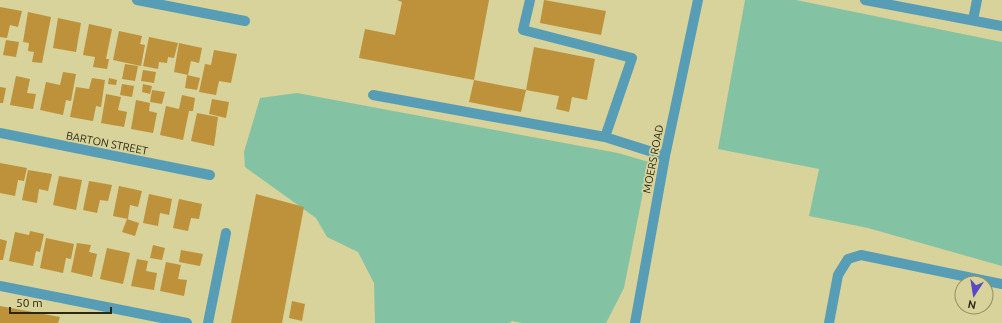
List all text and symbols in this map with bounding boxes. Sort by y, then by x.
street label: MOERS ROAD [640,123,666,194]
street label: BARTON STREET [65,129,149,157]
north arrow [954,275,994,315]
scale bar [10,289,111,315]
text: 50 m [16,296,43,309]
text: N [967,298,977,312]

